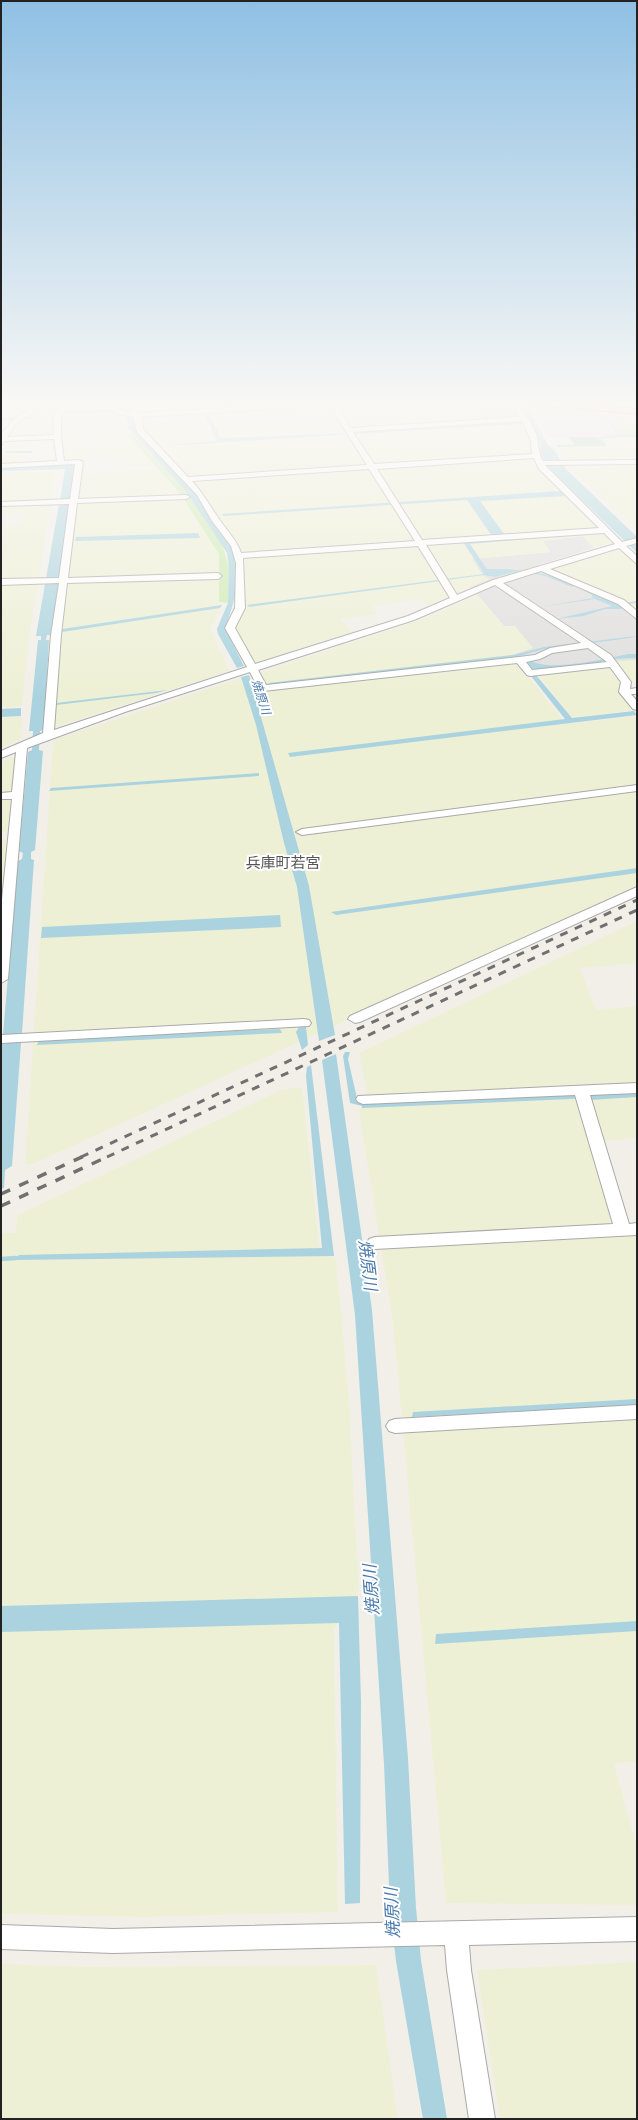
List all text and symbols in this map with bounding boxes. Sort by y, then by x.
water label: 焼原川 [248,677,275,718]
district label: 兵庫町若宮 [245,852,321,873]
water label: 焼原川 [354,1238,383,1294]
water label: 焼原川 [357,1562,384,1616]
water label: 焼原川 [379,1885,404,1939]

